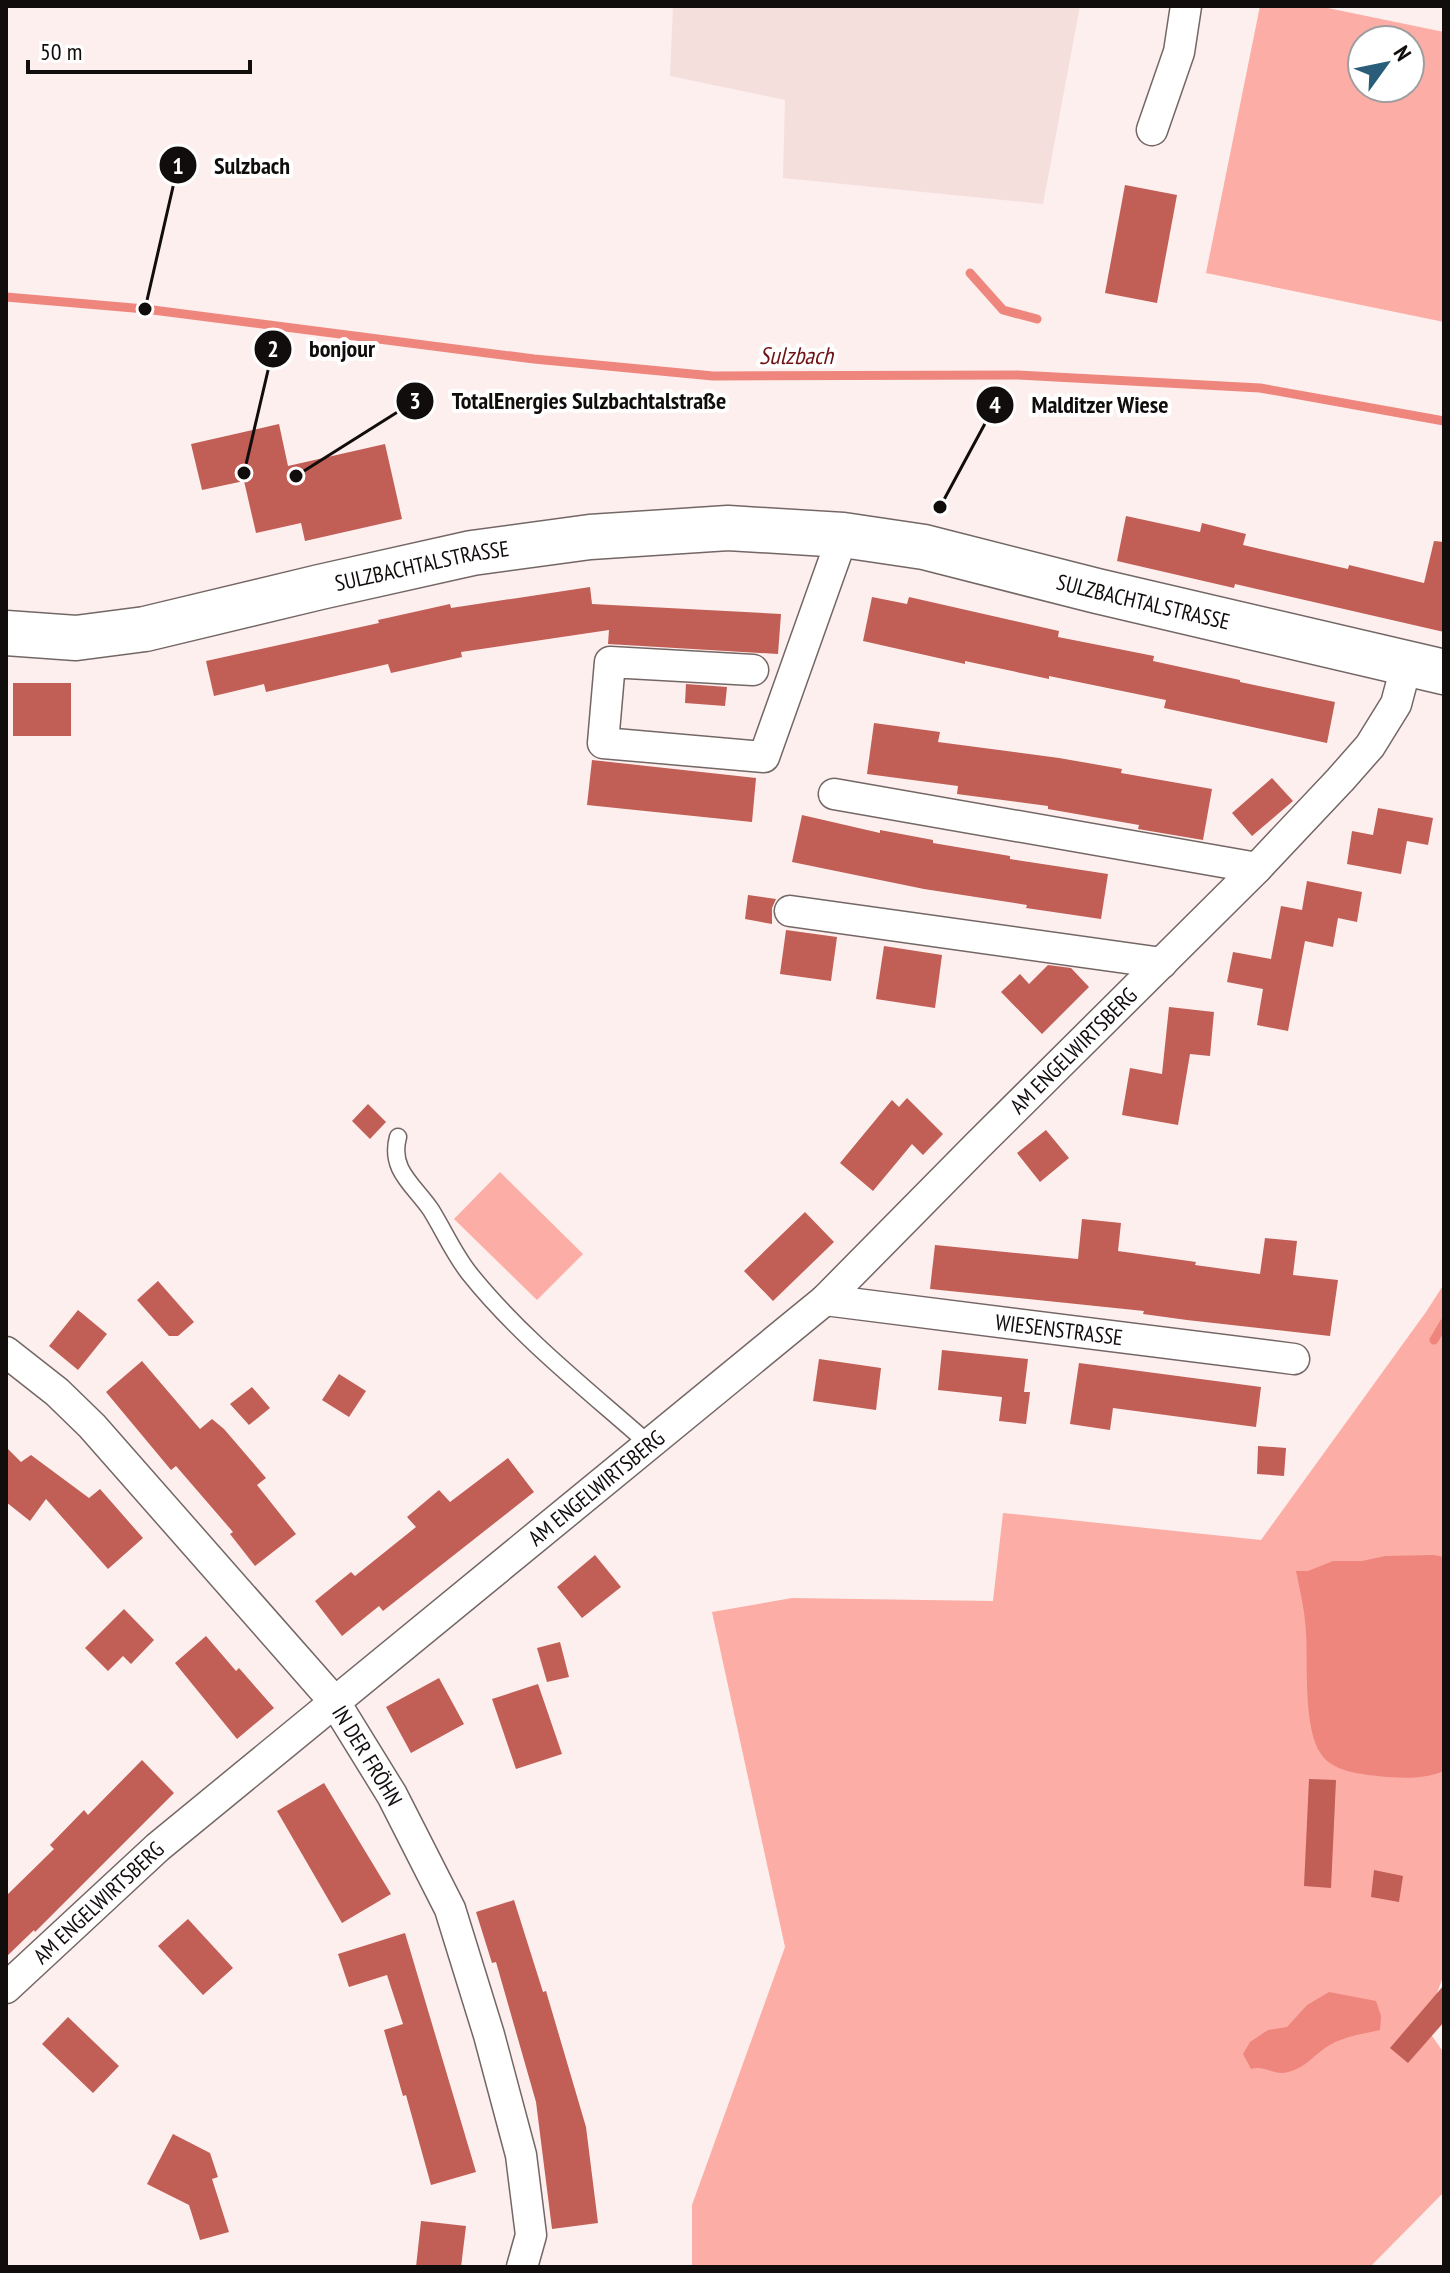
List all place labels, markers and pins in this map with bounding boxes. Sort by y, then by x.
callout: Sulzbach [158,141,306,189]
callout: bonjour [253,325,391,373]
callout: TotalEnergies Sulzbachtalstraße [395,377,742,425]
callout: Malditzer Wiese [975,381,1185,429]

